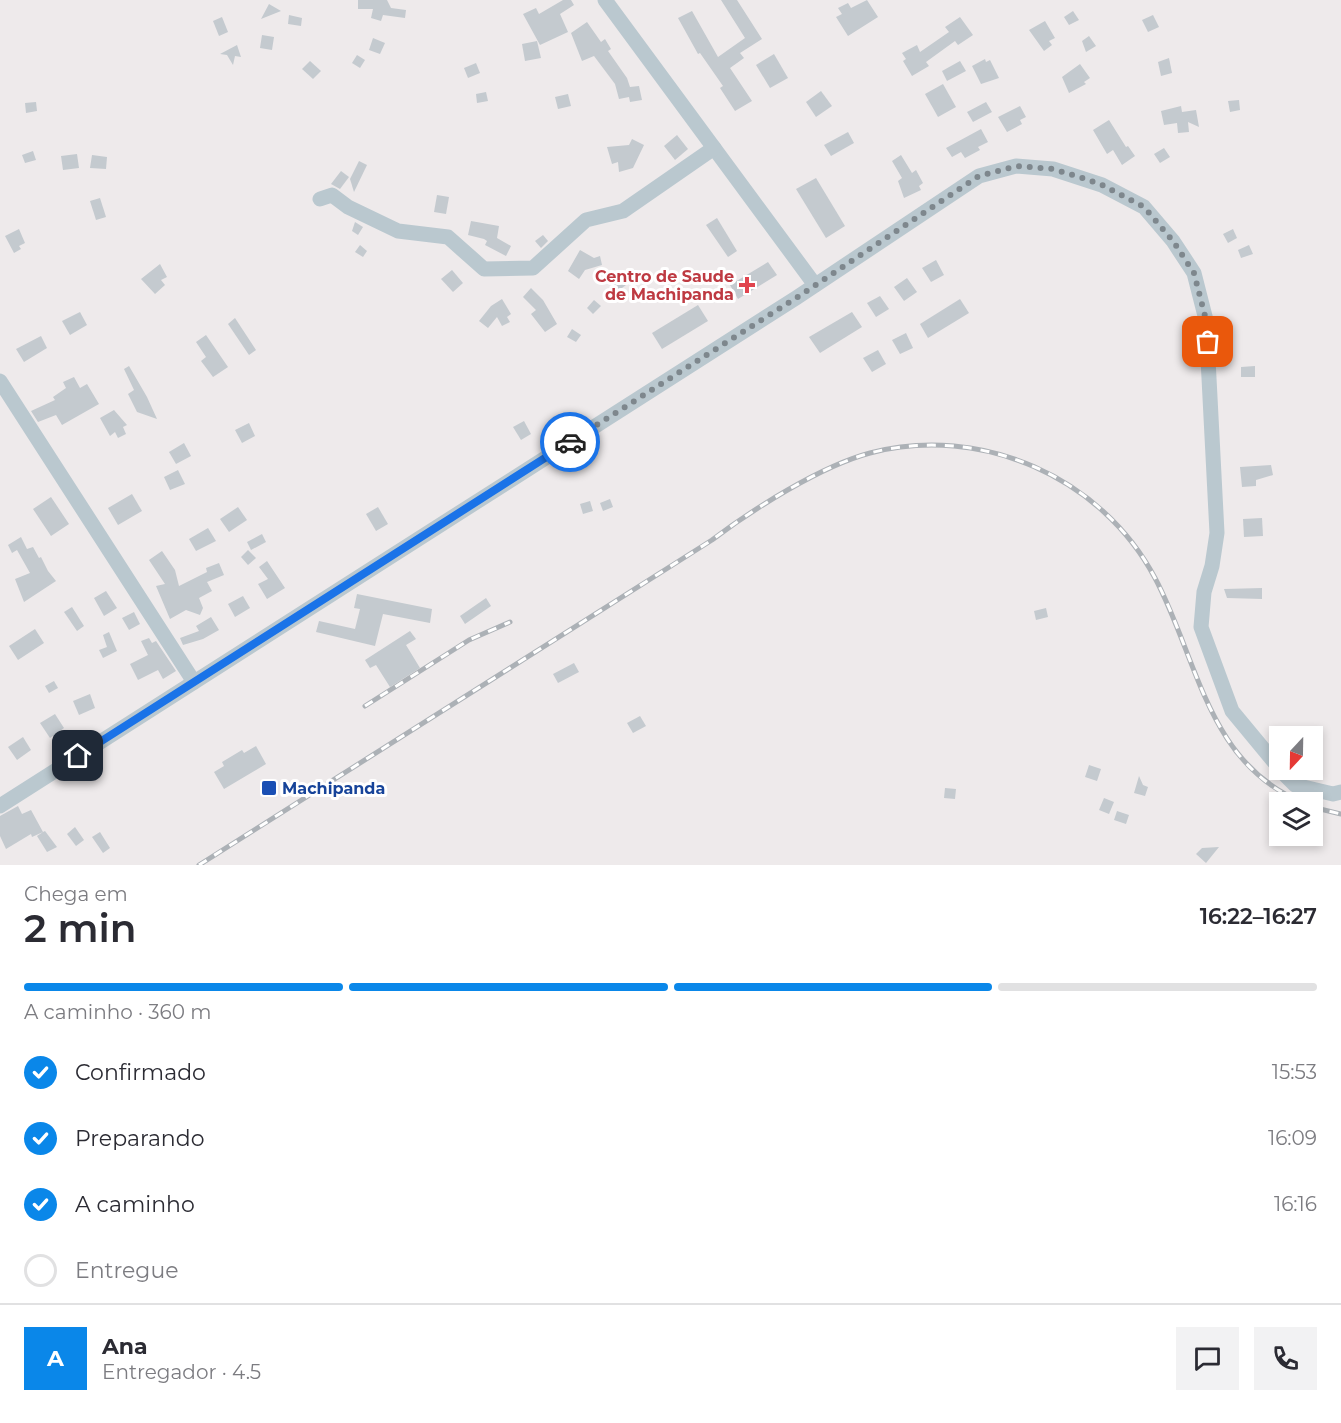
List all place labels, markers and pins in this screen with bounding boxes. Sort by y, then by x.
place label: Centro de Saude de Machipanda [595,267,734,304]
marker: Centro de Saude de Machipanda [738,276,756,294]
pin [1182,316,1233,367]
pin [52,730,103,781]
marker: Machipanda [260,779,278,797]
place label: Machipanda [282,779,385,798]

